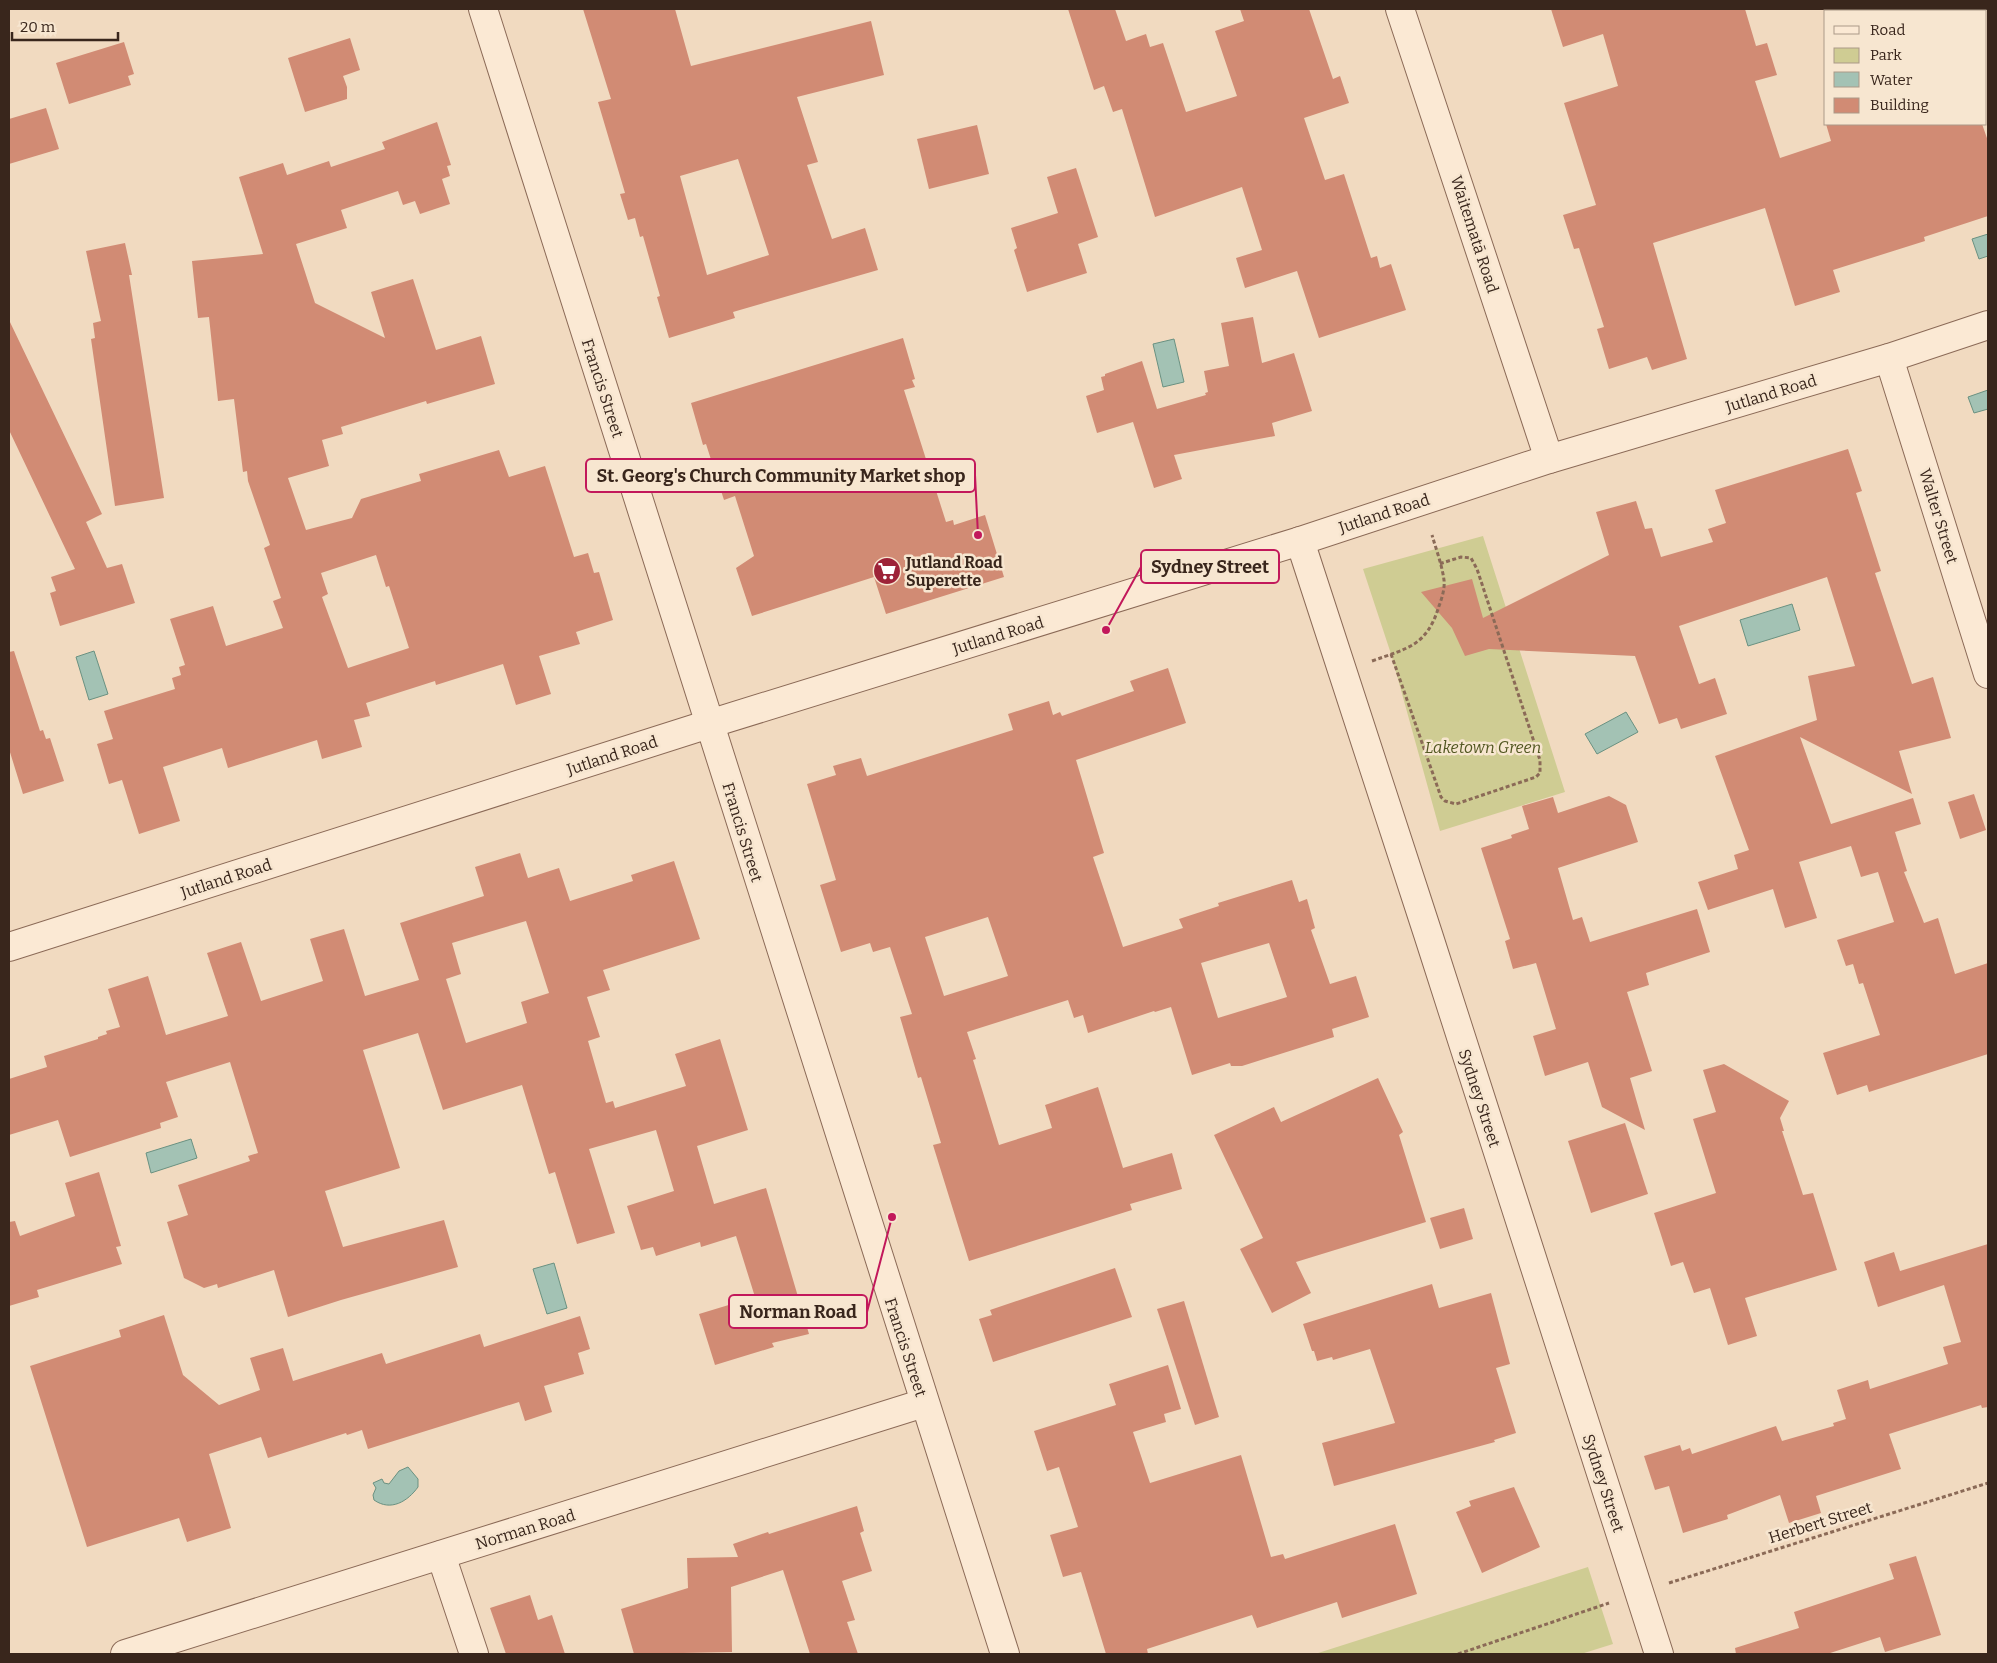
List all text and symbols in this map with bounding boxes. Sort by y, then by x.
scale bar [12,10,119,42]
legend [1824,10,1987,125]
text: 20 m [20,18,56,36]
text: Road [1870,21,1905,39]
text: Park [1870,46,1902,64]
text: Water [1870,71,1913,89]
text: Building [1870,96,1929,114]
street label: Waitematā Road [1447,173,1503,296]
street label: Francis Street [578,336,628,440]
street label: Jutland Road [1722,370,1819,417]
callout: St. Georg's Church Community Market shop [586,459,975,492]
text: St. Georg's Church Community Market shop [597,465,965,487]
street label: Walter Street [1915,466,1962,566]
street label: Jutland Road [1335,490,1432,537]
callout: Sydney Street [1141,550,1279,583]
place label: Jutland Road Superette [905,553,1003,590]
supermarket icon: Jutland Road Superette [872,556,902,586]
text: Sydney Street [1151,556,1269,578]
street label: Jutland Road [949,612,1046,659]
street label: Jutland Road [563,732,660,779]
park label: Laketown Green [1425,738,1541,757]
street label: Francis Street [718,780,767,884]
street label: Jutland Road [177,855,274,902]
street label: Sydney Street [1455,1047,1504,1150]
callout: Norman Road [729,1295,867,1328]
street label: Francis Street [881,1295,931,1399]
text: Norman Road [739,1301,857,1323]
street label: Sydney Street [1579,1432,1628,1535]
street label: Herbert Street [1766,1498,1874,1547]
street label: Norman Road [473,1505,578,1554]

